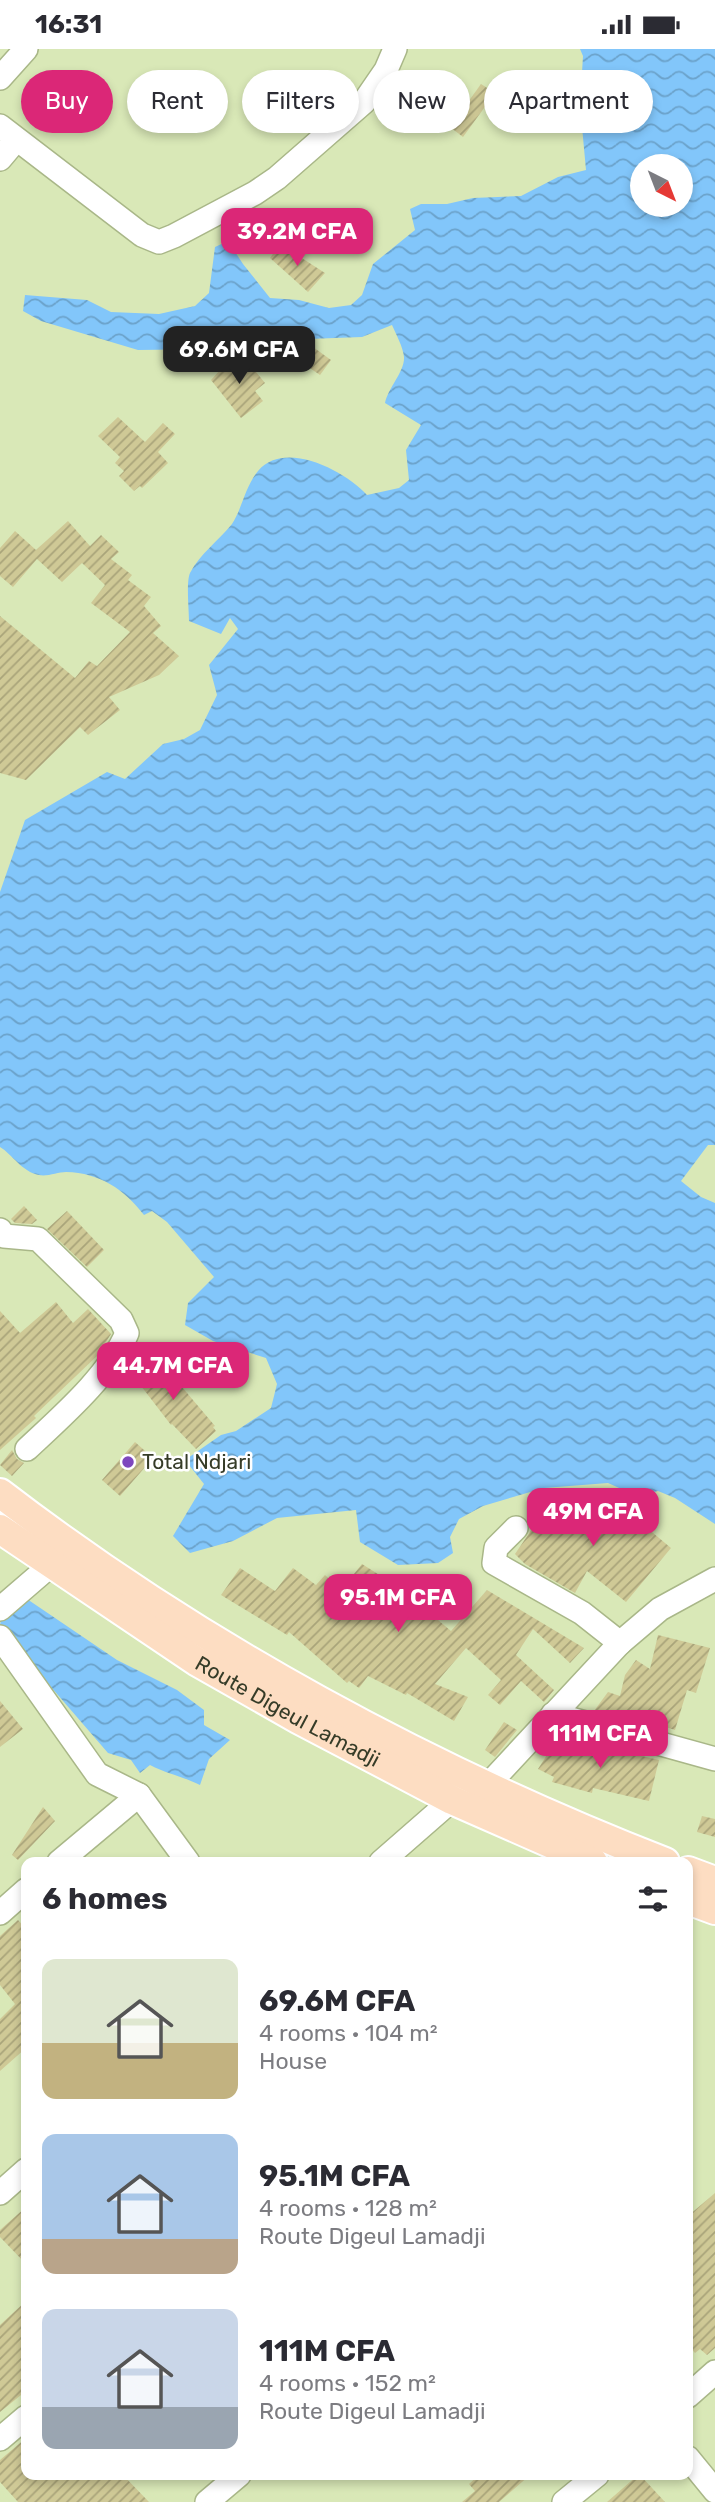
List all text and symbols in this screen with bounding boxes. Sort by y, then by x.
text: 16:31 [35,9,102,40]
chip: Buy [21,70,113,133]
chip: Rent [127,70,228,133]
chip: Filters [242,70,359,133]
chip: New [373,70,470,133]
chip: Apartment [484,70,653,133]
north arrow [630,154,693,217]
map controls [630,154,693,217]
pin: 39.2M CFA [217,209,377,268]
text: 39.2M CFA [237,217,357,245]
pin: 69.6M CFA [159,327,319,386]
text: 69.6M CFA [179,335,299,363]
pin: 44.7M CFA [93,1343,253,1402]
text: 44.7M CFA [113,1351,233,1379]
place label: Total Ndjari [142,1449,251,1474]
marker: Total Ndjari [120,1454,136,1470]
pin: 49M CFA [528,1489,658,1548]
text: 49M CFA [543,1497,643,1525]
pin: 95.1M CFA [318,1575,478,1634]
text: 95.1M CFA [340,1583,456,1611]
street label: Route Digeul Lamadji [191,1650,384,1772]
pin: 111M CFA [528,1711,672,1770]
text: 111M CFA [548,1719,652,1747]
icon: filters [634,1880,672,1918]
text: 6 homes [42,1881,168,1917]
text: 69.6M CFA [259,1983,415,2019]
icon: home [98,1987,182,2071]
text: 4 rooms · 104 m² [259,2019,438,2047]
text: House [259,2047,327,2075]
text: 95.1M CFA [259,2158,410,2194]
icon: home [98,2162,182,2246]
text: 4 rooms · 128 m² [259,2194,437,2222]
text: Route Digeul Lamadji [259,2222,485,2250]
text: 111M CFA [259,2333,395,2369]
icon: home [98,2337,182,2421]
text: 4 rooms · 152 m² [259,2369,436,2397]
text: Route Digeul Lamadji [259,2397,485,2425]

